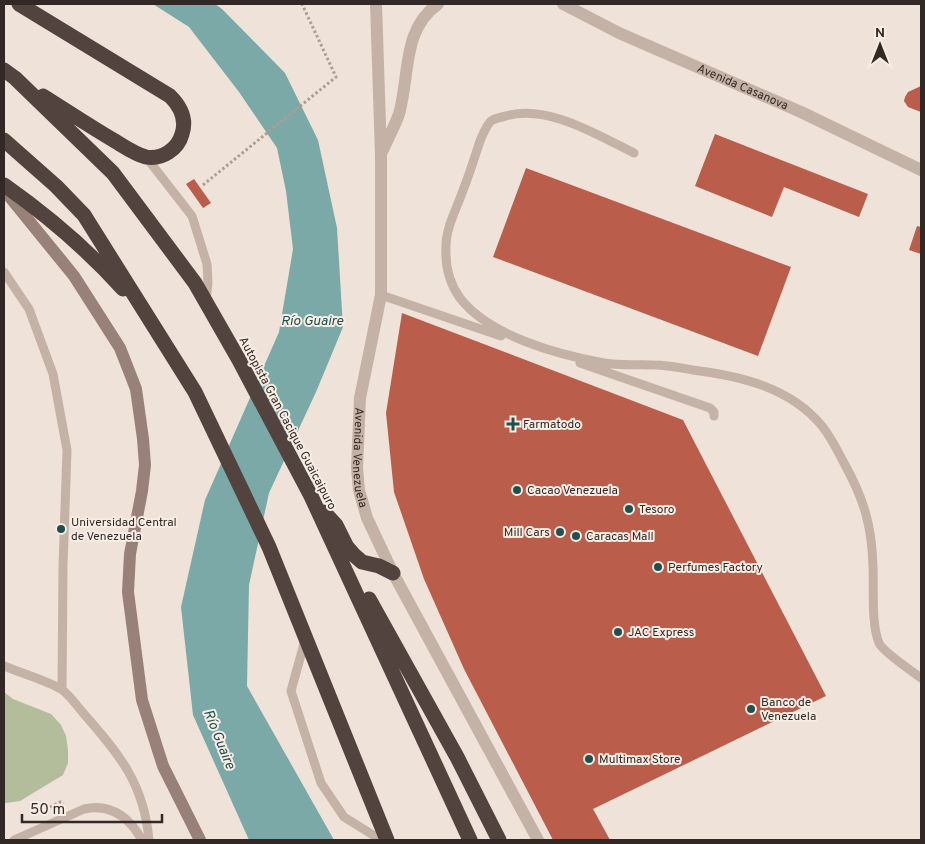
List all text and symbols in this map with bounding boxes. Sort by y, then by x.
north arrow [855,20,905,70]
text: N [875,25,885,42]
street label: Avenida Casanova [694,61,790,114]
water label: Río Guaire [281,313,344,330]
street label: Autopista Gran Cacique Guaicaipuro [235,334,340,513]
street label: Avenida Venezuela [348,407,371,510]
place label: Farmatodo [523,417,581,433]
marker: Farmatodo [507,418,519,430]
place label: Cacao Venezuela [527,483,618,499]
marker: Cacao Venezuela [511,484,523,496]
place label: Tesoro [639,502,675,518]
marker: Tesoro [623,503,635,515]
place label: Universidad Central de Venezuela [71,515,177,545]
marker: Universidad Central de Venezuela [55,523,67,535]
place label: Mill Cars [504,525,550,541]
marker: Mill Cars [554,526,566,538]
place label: Caracas Mall [586,529,654,545]
marker: Caracas Mall [570,530,582,542]
place label: Perfumes Factory [668,560,763,576]
marker: Perfumes Factory [652,561,664,573]
place label: JAC Express [628,625,694,641]
marker: JAC Express [612,626,624,638]
place label: Banco de Venezuela [761,695,816,725]
marker: Banco de Venezuela [745,703,757,715]
water label: Río Guaire [199,707,239,772]
place label: Multimax Store [599,752,681,768]
marker: Multimax Store [583,753,595,765]
scale bar [22,792,162,824]
text: 50 m [30,801,65,820]

